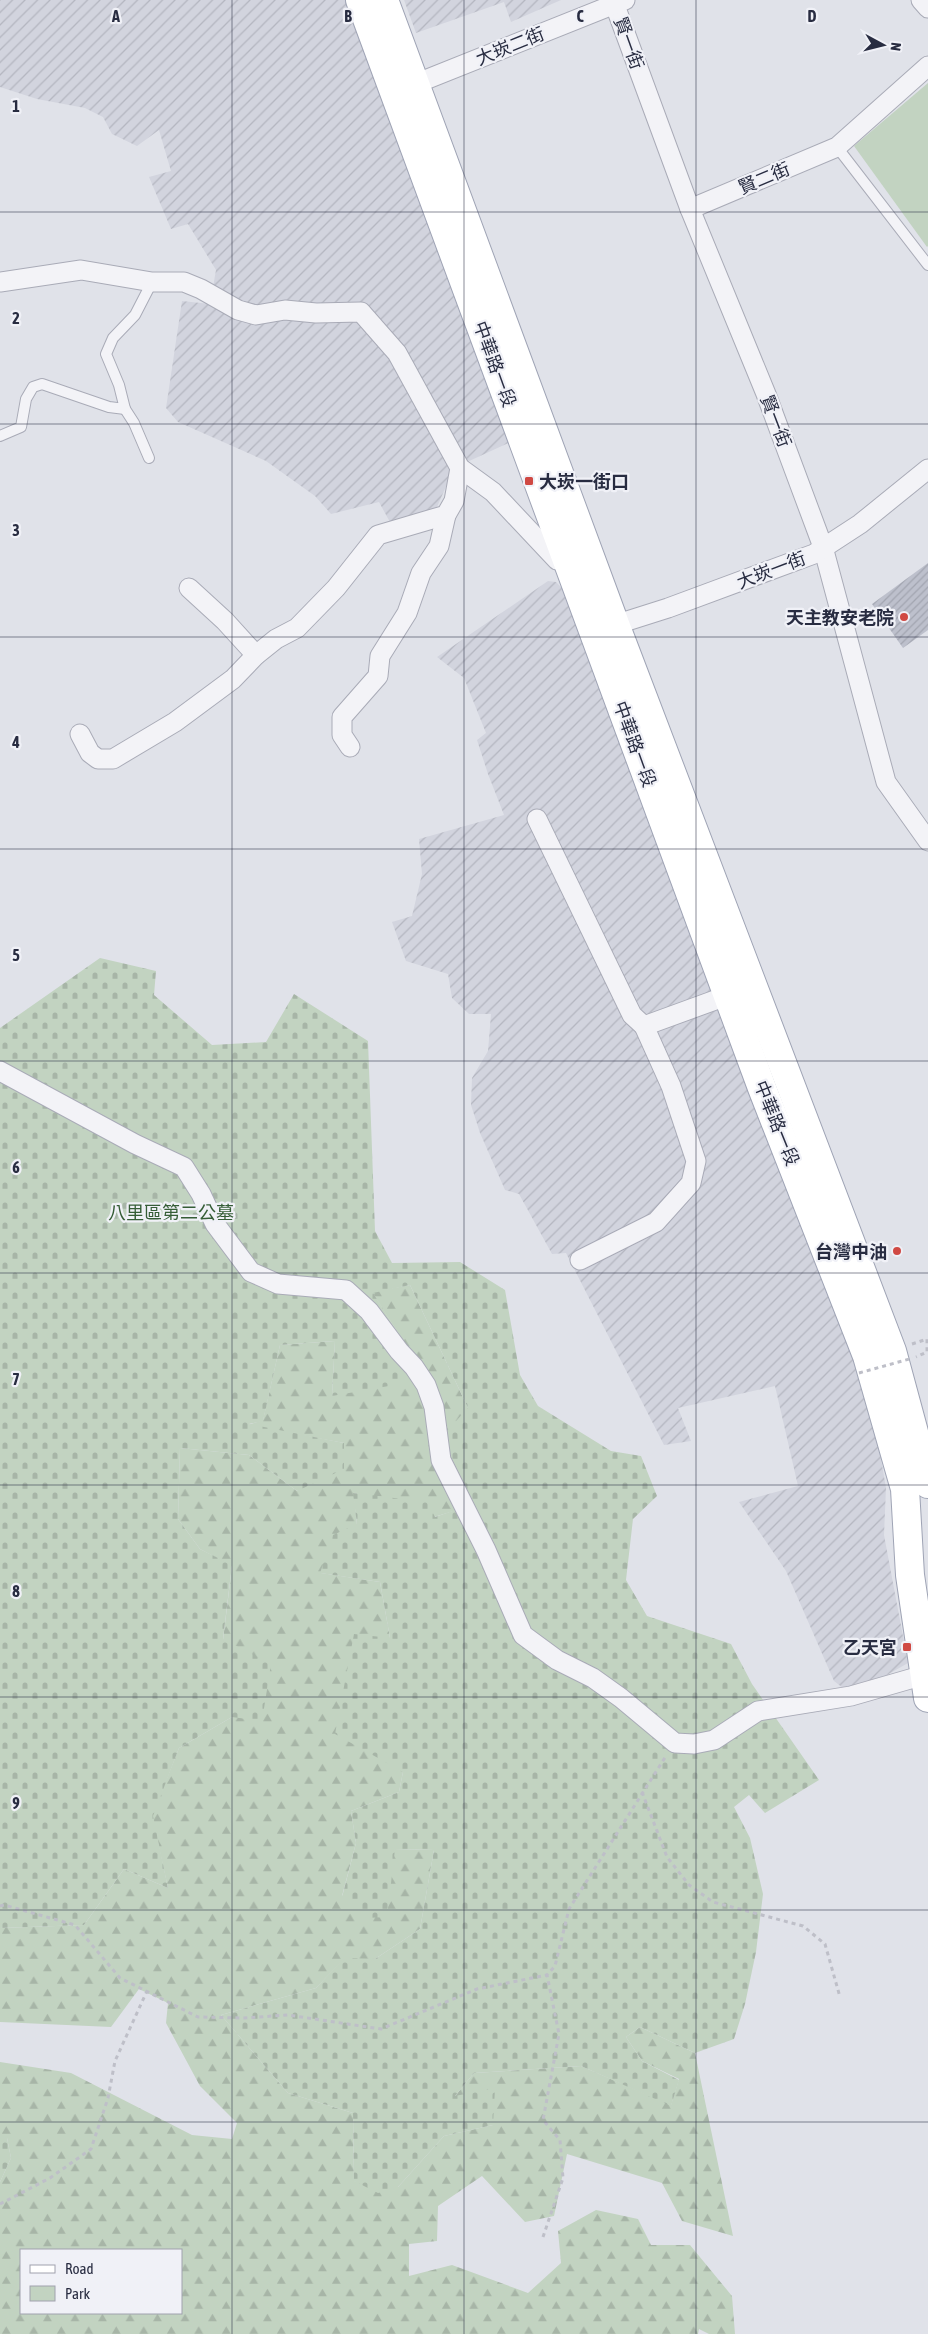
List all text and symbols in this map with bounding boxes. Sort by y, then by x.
text: A [111,7,120,25]
text: B [344,7,352,25]
text: C [576,7,584,25]
text: D [808,7,817,25]
street label: 賢一街 [610,14,648,72]
north arrow [858,20,908,70]
street label: 大崁二街 [473,23,547,69]
text: N [887,42,904,52]
text: 1 [12,97,20,115]
street label: 賢二街 [735,158,793,198]
text: 2 [12,309,20,327]
street label: 中華路一段 [470,318,520,410]
street label: 賢一街 [757,392,795,450]
place label: 大崁一街口 [539,471,629,492]
marker: 大崁一街口 [523,475,535,487]
text: 3 [12,521,20,539]
street label: 大崁一街 [734,547,808,593]
place label: 天主教安老院 [786,607,894,628]
marker: 天主教安老院 [898,611,910,623]
street label: 中華路一段 [610,698,660,790]
text: 4 [11,733,20,751]
text: 5 [12,946,20,964]
street label: 中華路一段 [750,1077,804,1169]
text: 6 [12,1158,20,1176]
park label: 八里區第二公墓 [108,1202,234,1223]
place label: 台灣中油 [815,1241,887,1262]
marker: 台灣中油 [891,1245,903,1257]
text: 7 [12,1370,20,1388]
text: 8 [12,1582,20,1600]
place label: 乙天宮 [843,1637,897,1658]
marker: 乙天宮 [901,1641,913,1653]
text: 9 [12,1794,20,1812]
legend [20,2249,182,2314]
text: Road [65,2260,94,2277]
text: Park [65,2285,90,2302]

